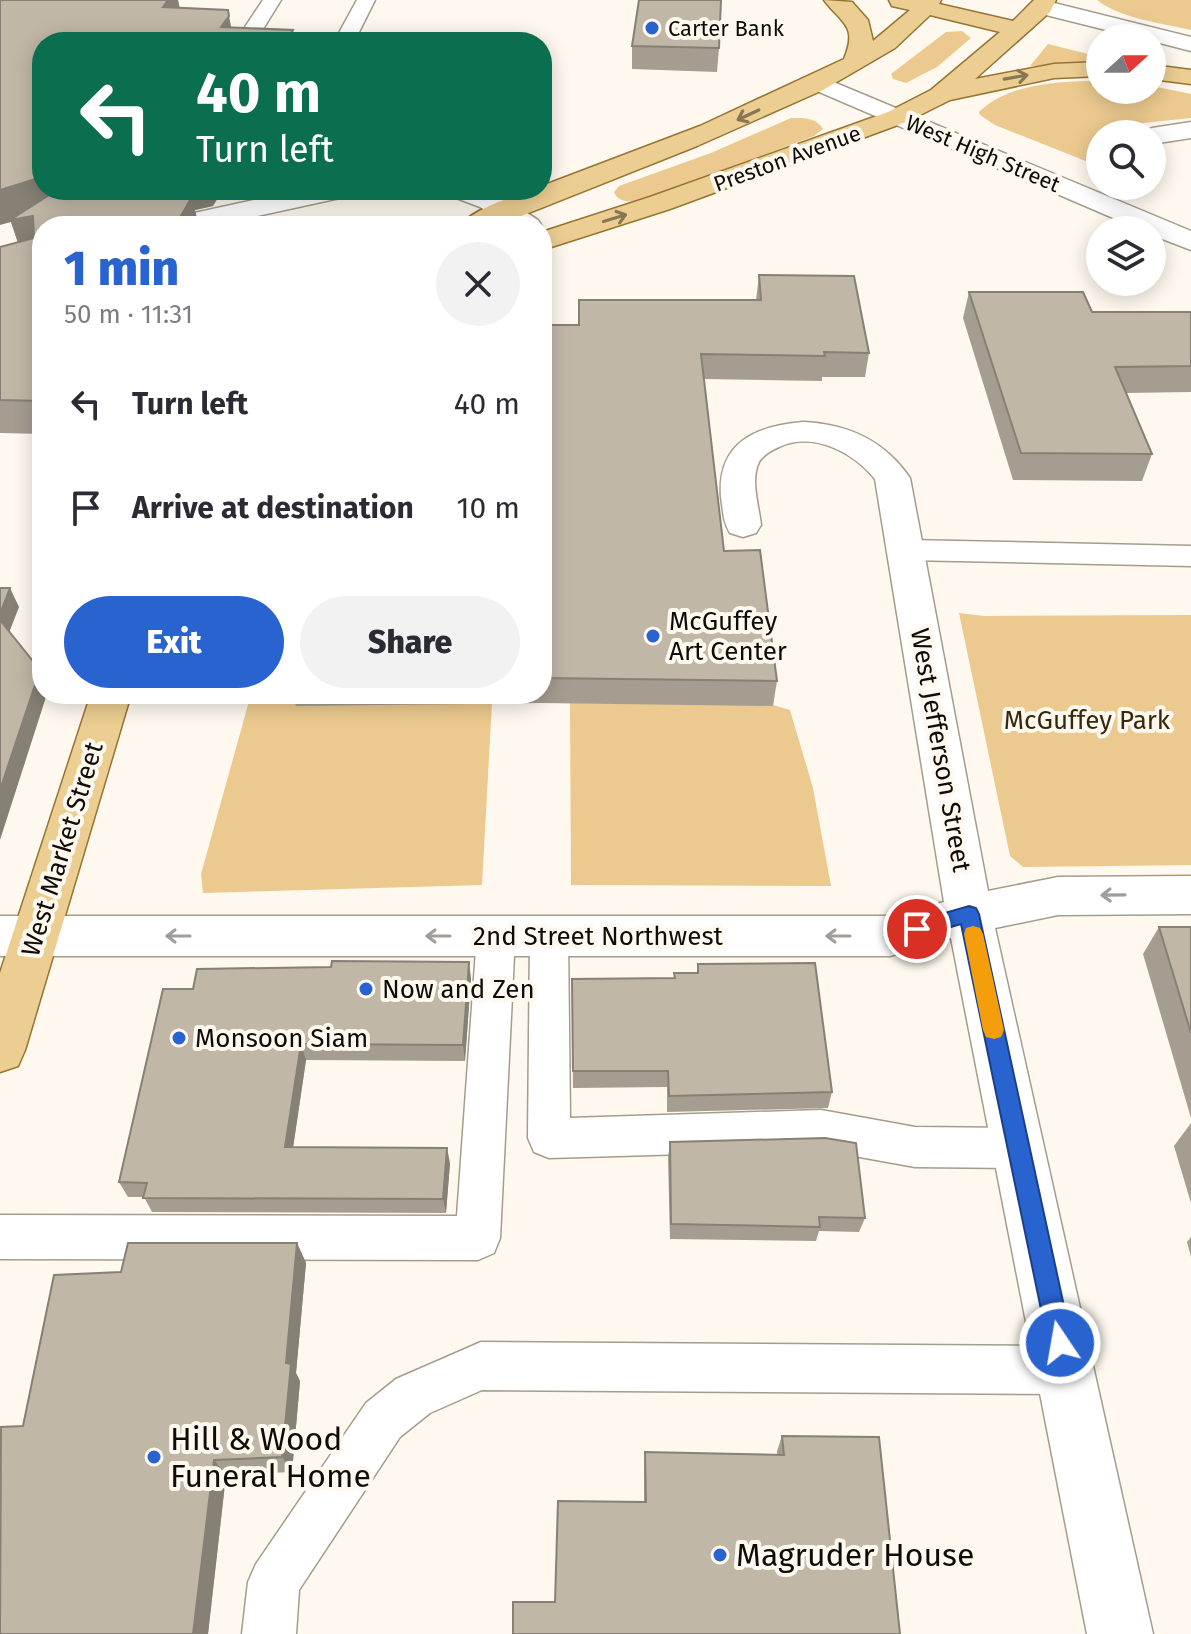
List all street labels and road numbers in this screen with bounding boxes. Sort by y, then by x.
street label: West High Street [902,109,1064,198]
street label: Preston Avenue [710,119,864,198]
street label: West Jefferson Street [904,626,977,875]
street label: West Market Street [15,738,110,960]
street label: 2nd Street Northwest [473,921,724,952]

